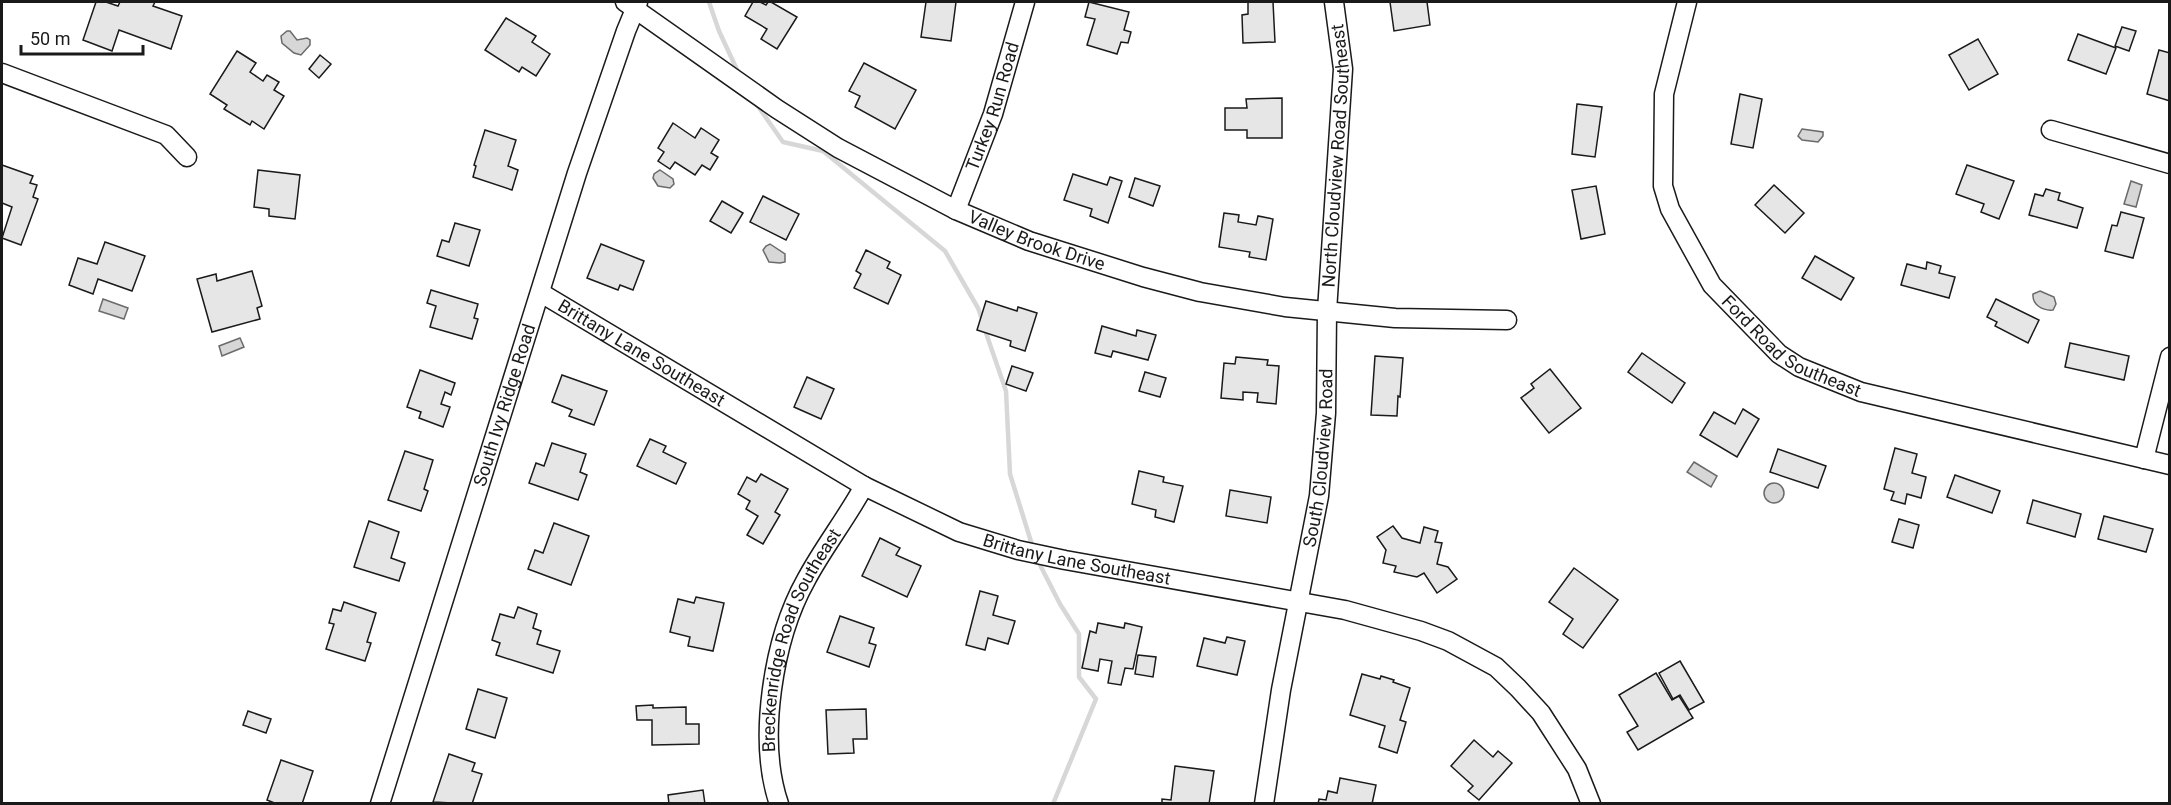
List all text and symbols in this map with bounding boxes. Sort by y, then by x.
scale bar [21,18,142,56]
street label: North Cloudview Road Southeast [1318,23,1353,288]
text: 50 m [30,28,70,49]
street label: Turkey Run Road [961,40,1023,174]
street label: Valley Brook Drive [965,206,1108,274]
street label: Ford Road Southeast [1718,291,1864,401]
street label: Brittany Lane Southeast [554,295,729,411]
street label: South Ivy Ridge Road [469,321,539,489]
street label: South Cloudview Road [1298,368,1336,549]
street label: Breckenridge Road Southeast [758,524,845,753]
street label: Brittany Lane Southeast [981,529,1172,589]

